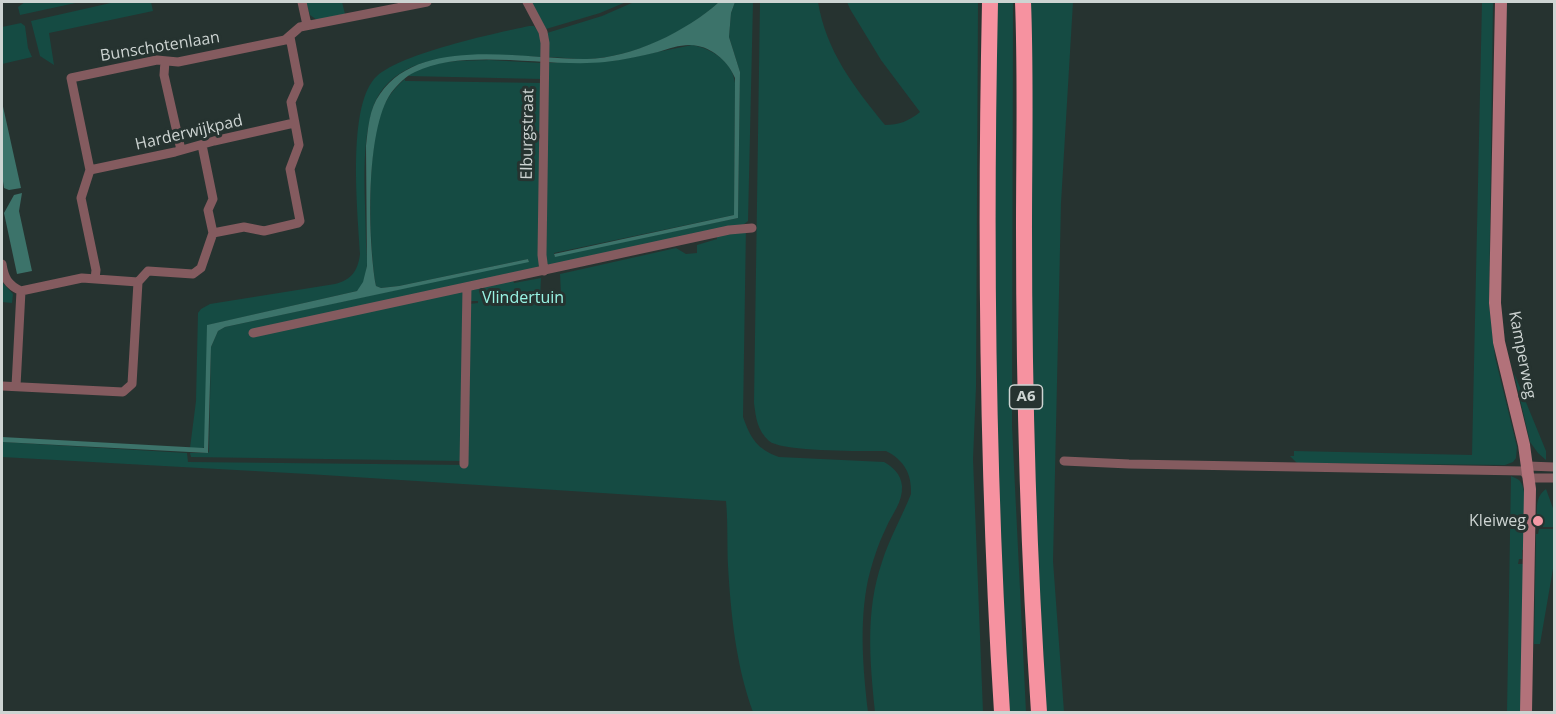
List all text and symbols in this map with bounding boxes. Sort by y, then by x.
street label: Bunschotenlaan [99,28,221,66]
street label: Elburgstraat [518,88,538,180]
street label: Harderwijkpad [133,111,245,155]
park label: Vlindertuin [482,288,564,308]
street label: Kamperweg [1504,310,1540,400]
road number: A6 [1010,385,1042,409]
place label: Kleiweg [1469,511,1526,531]
marker: Kleiweg [1531,514,1545,528]

